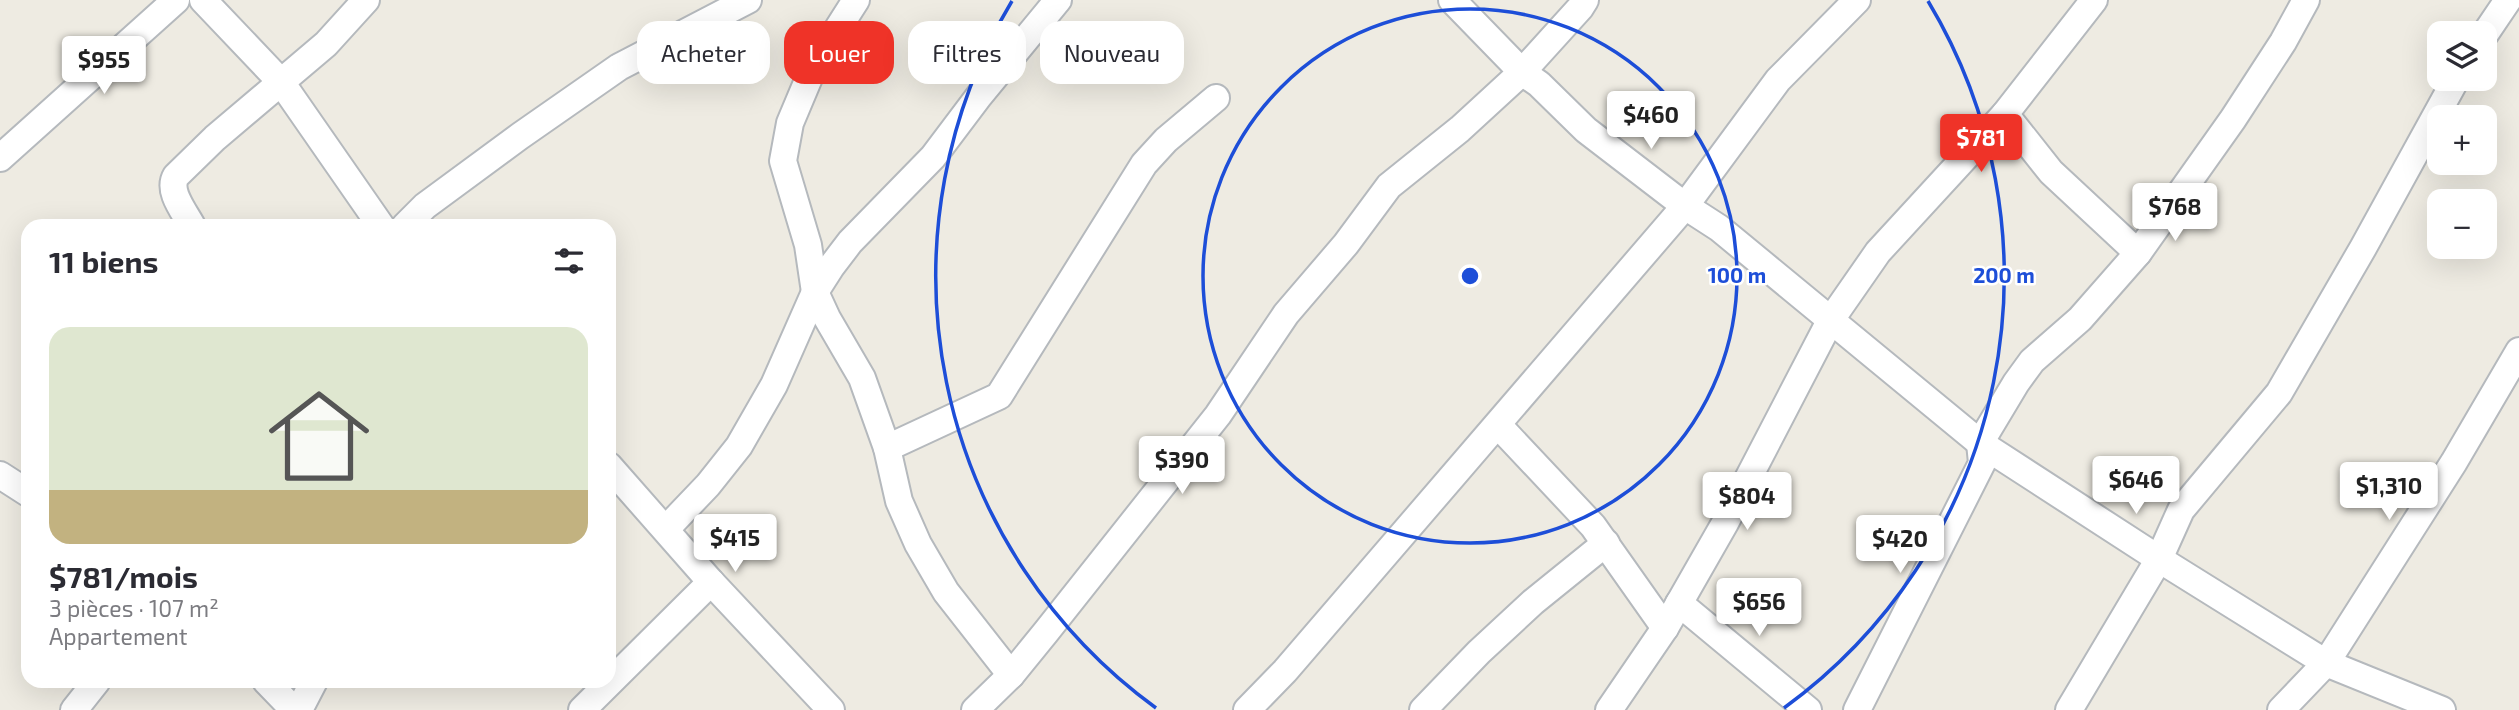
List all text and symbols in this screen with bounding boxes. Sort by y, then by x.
chip: Acheter [637,21,770,84]
chip: Louer [784,21,894,84]
chip: Filtres [908,21,1026,84]
chip: Nouveau [1040,21,1184,84]
map controls [2427,21,2497,259]
button: layers [2427,21,2497,91]
pin: $955 [63,36,145,96]
text: $955 [78,45,130,73]
pin: $460 [1610,92,1692,151]
text: $460 [1623,100,1679,128]
button: + [2427,105,2497,175]
pin: $781 [1940,114,2022,174]
text: $781 [1956,123,2006,151]
pin: $768 [2134,184,2216,243]
button: − [2427,189,2497,259]
text: $768 [2148,192,2202,220]
icon: filters [550,242,588,280]
text: 11 biens [49,243,158,279]
text: 100 m [1708,262,1766,287]
text: 200 m [1973,262,2035,287]
centre of rings [1458,264,1482,288]
icon: home [256,373,382,499]
pin: $390 [1141,436,1223,496]
text: $390 [1155,445,1209,473]
pin: $646 [2095,456,2177,516]
pin: $1,310 [2332,462,2446,522]
text: $646 [2108,465,2164,493]
text: $1,310 [2356,471,2422,499]
pin: $804 [1706,472,1788,532]
text: $804 [1719,481,1775,509]
pin: $415 [694,514,776,574]
pin: $420 [1859,516,1941,575]
text: $415 [710,523,760,551]
text: $420 [1872,524,1928,552]
text: $781/mois [49,558,198,594]
pin: $656 [1718,578,1800,638]
text: $656 [1732,587,1786,615]
text: 3 pièces · 107 m² [49,594,219,622]
text: Appartement [49,622,188,650]

